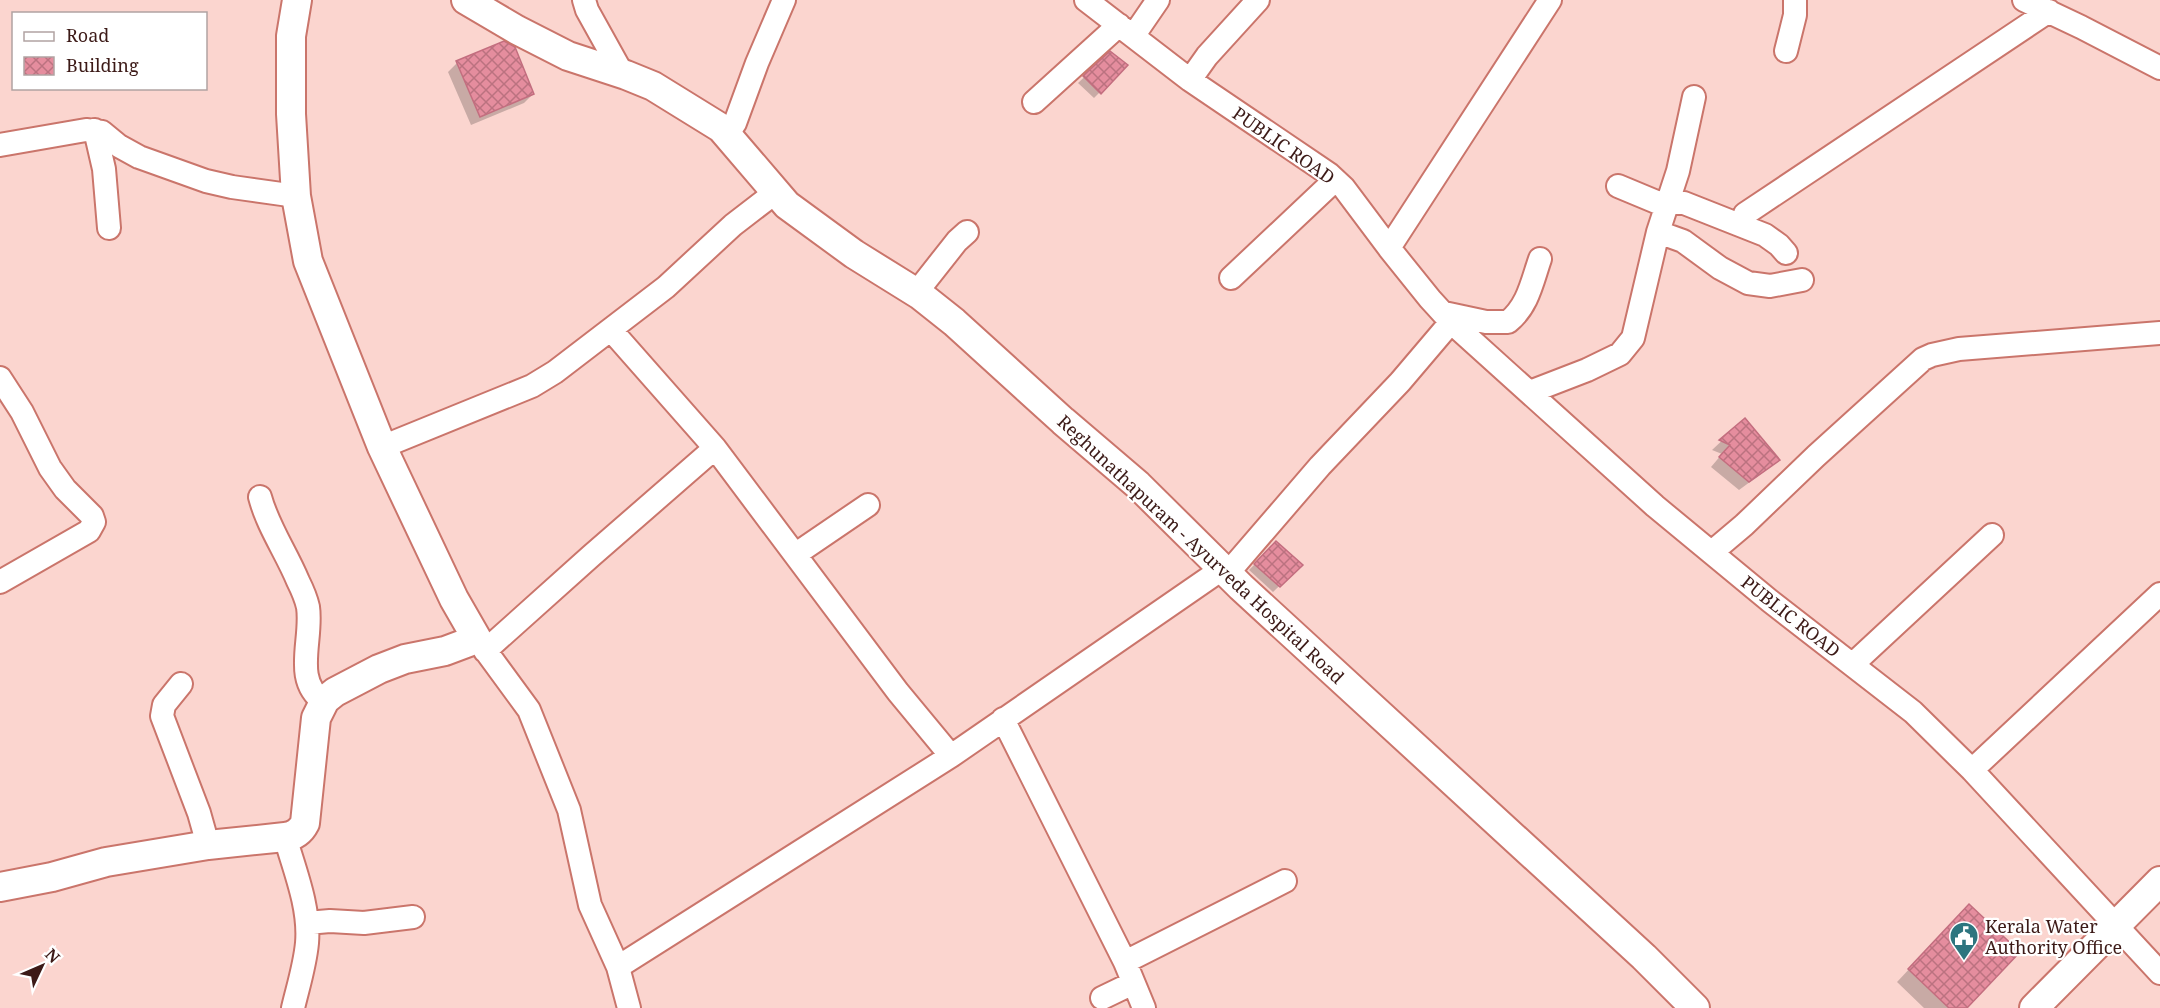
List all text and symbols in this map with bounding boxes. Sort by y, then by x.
legend [12,12,207,90]
text: Road [66,23,109,47]
text: Building [66,53,139,77]
street label: PUBLIC ROAD [1228,101,1340,189]
street label: Reghunathapuram - Ayurveda Hospital Road [1052,409,1350,689]
street label: PUBLIC ROAD [1737,570,1845,662]
place label: Kerala Water Authority Office [1985,914,2122,959]
public building icon: Kerala Water Authority Office [1948,920,1980,962]
north arrow [12,936,72,996]
text: N [40,943,65,968]

